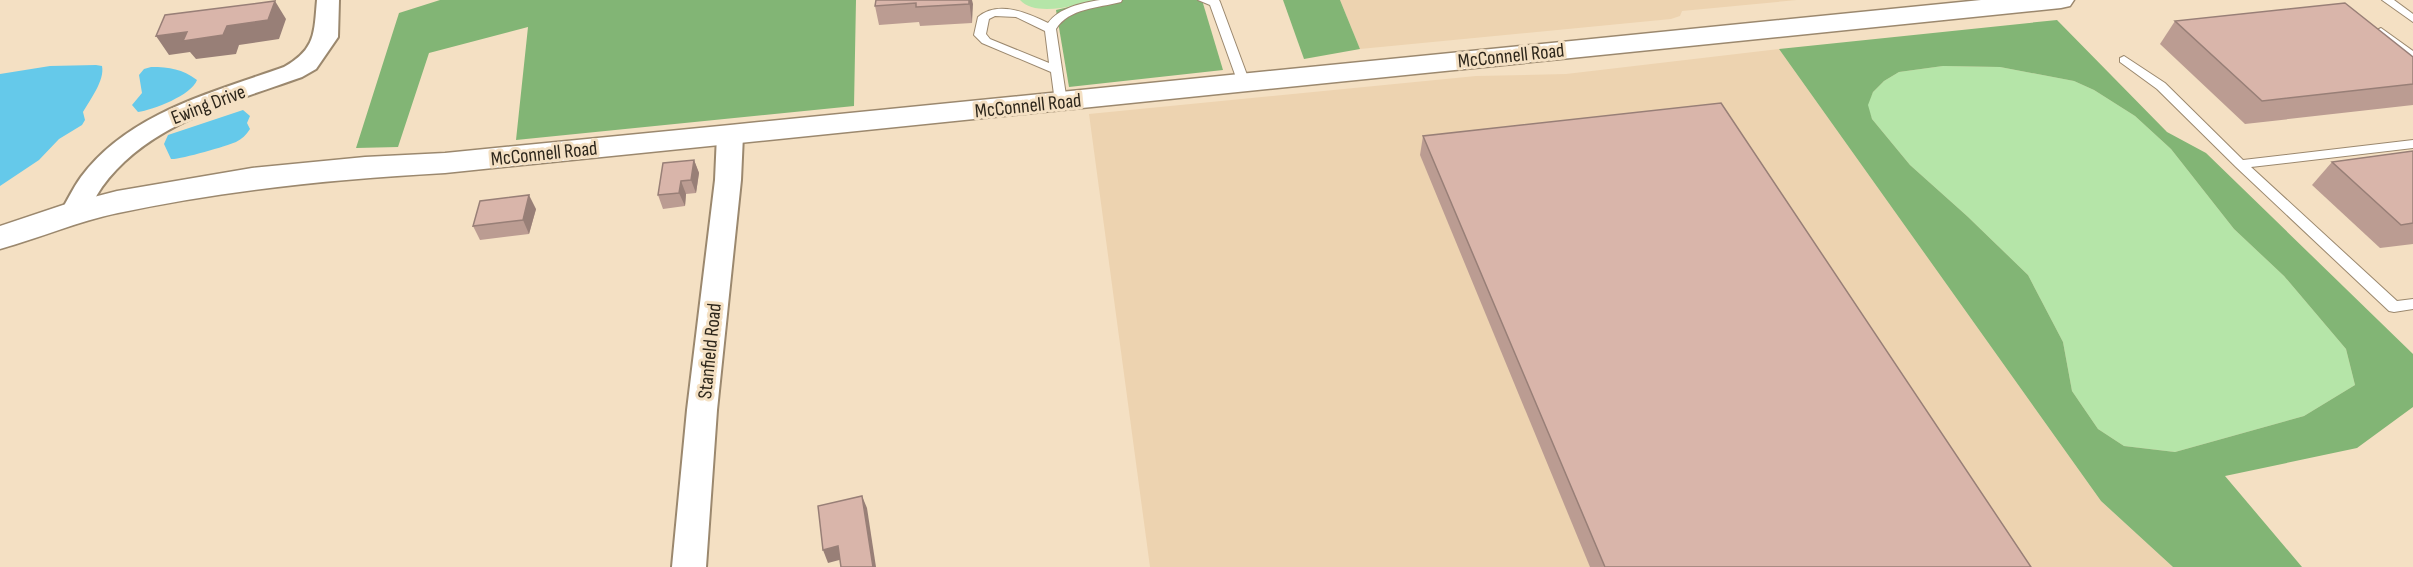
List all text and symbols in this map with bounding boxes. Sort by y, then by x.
street label: McConnell Road [1457,38,1565,74]
street label: Ewing Drive [168,80,249,130]
street label: McConnell Road [974,88,1082,124]
street label: McConnell Road [490,136,598,172]
street label: Stanfield Road [693,302,727,400]

